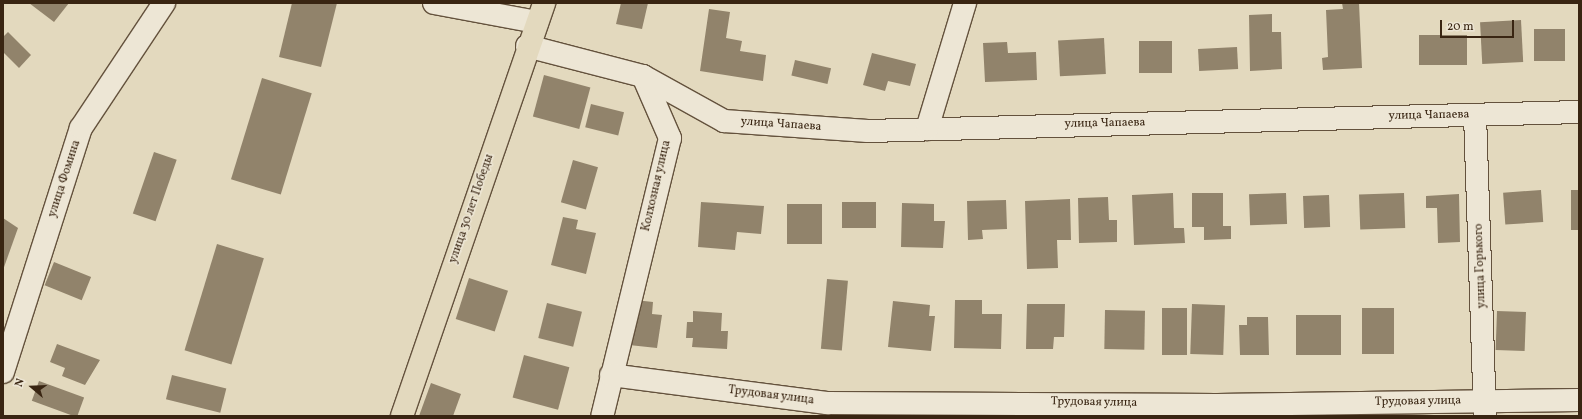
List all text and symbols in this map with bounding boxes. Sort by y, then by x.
scale bar [1442,12,1516,38]
text: 20 m [1447,19,1474,35]
street label: улица Чапаева [1388,108,1470,124]
street label: улица Чапаева [740,115,822,135]
street label: улица Чапаева [1064,116,1146,132]
street label: улица Фомина [46,139,84,219]
street label: Колхозная улица [639,139,675,233]
street label: улица 30 лет Победы [447,153,497,265]
street label: улица Горького [1472,223,1490,309]
north arrow [12,367,52,407]
text: N [12,377,29,389]
street label: Трудовая улица [727,384,815,408]
street label: Трудовая улица [1375,394,1461,410]
street label: Трудовая улица [1051,395,1137,411]

